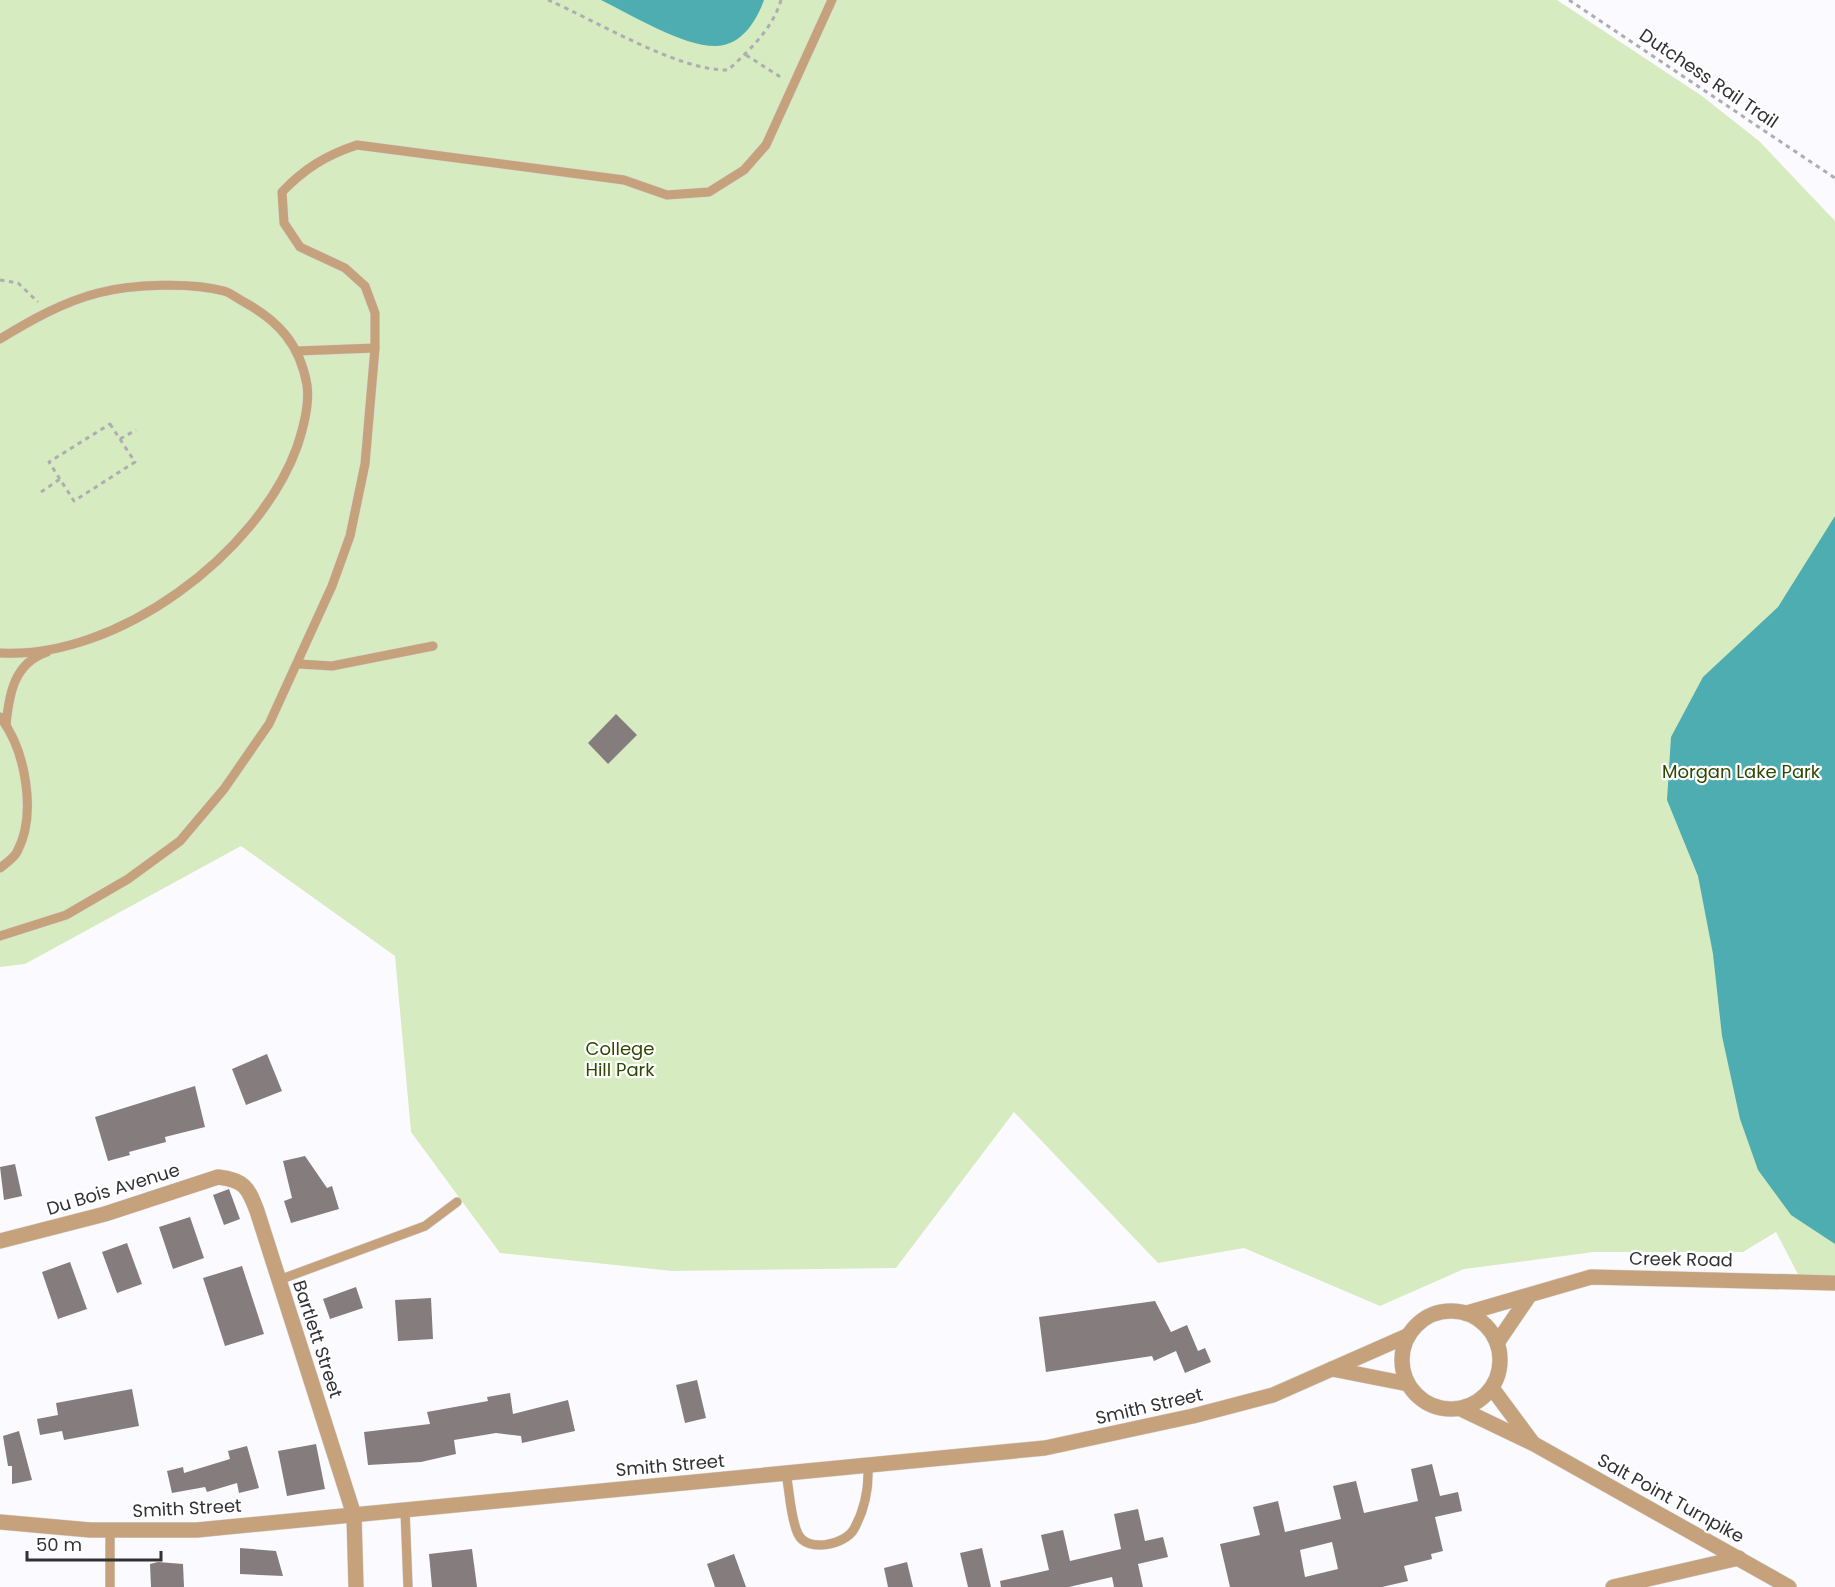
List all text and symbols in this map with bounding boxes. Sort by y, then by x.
street label: Dutchess Rail Trail [1635,22,1783,134]
park label: Morgan Lake Park [1662,759,1821,784]
park label: College Hill Park [585,1036,655,1082]
street label: Du Bois Avenue [43,1157,183,1221]
street label: Creek Road [1629,1246,1733,1272]
street label: Bartlett Street [287,1277,349,1401]
street label: Smith Street [1093,1382,1205,1430]
street label: Salt Point Turnpike [1593,1447,1749,1549]
street label: Smith Street [615,1448,725,1482]
street label: Smith Street [132,1493,242,1523]
scale bar [27,1524,160,1562]
text: 50 m [36,1532,82,1557]

